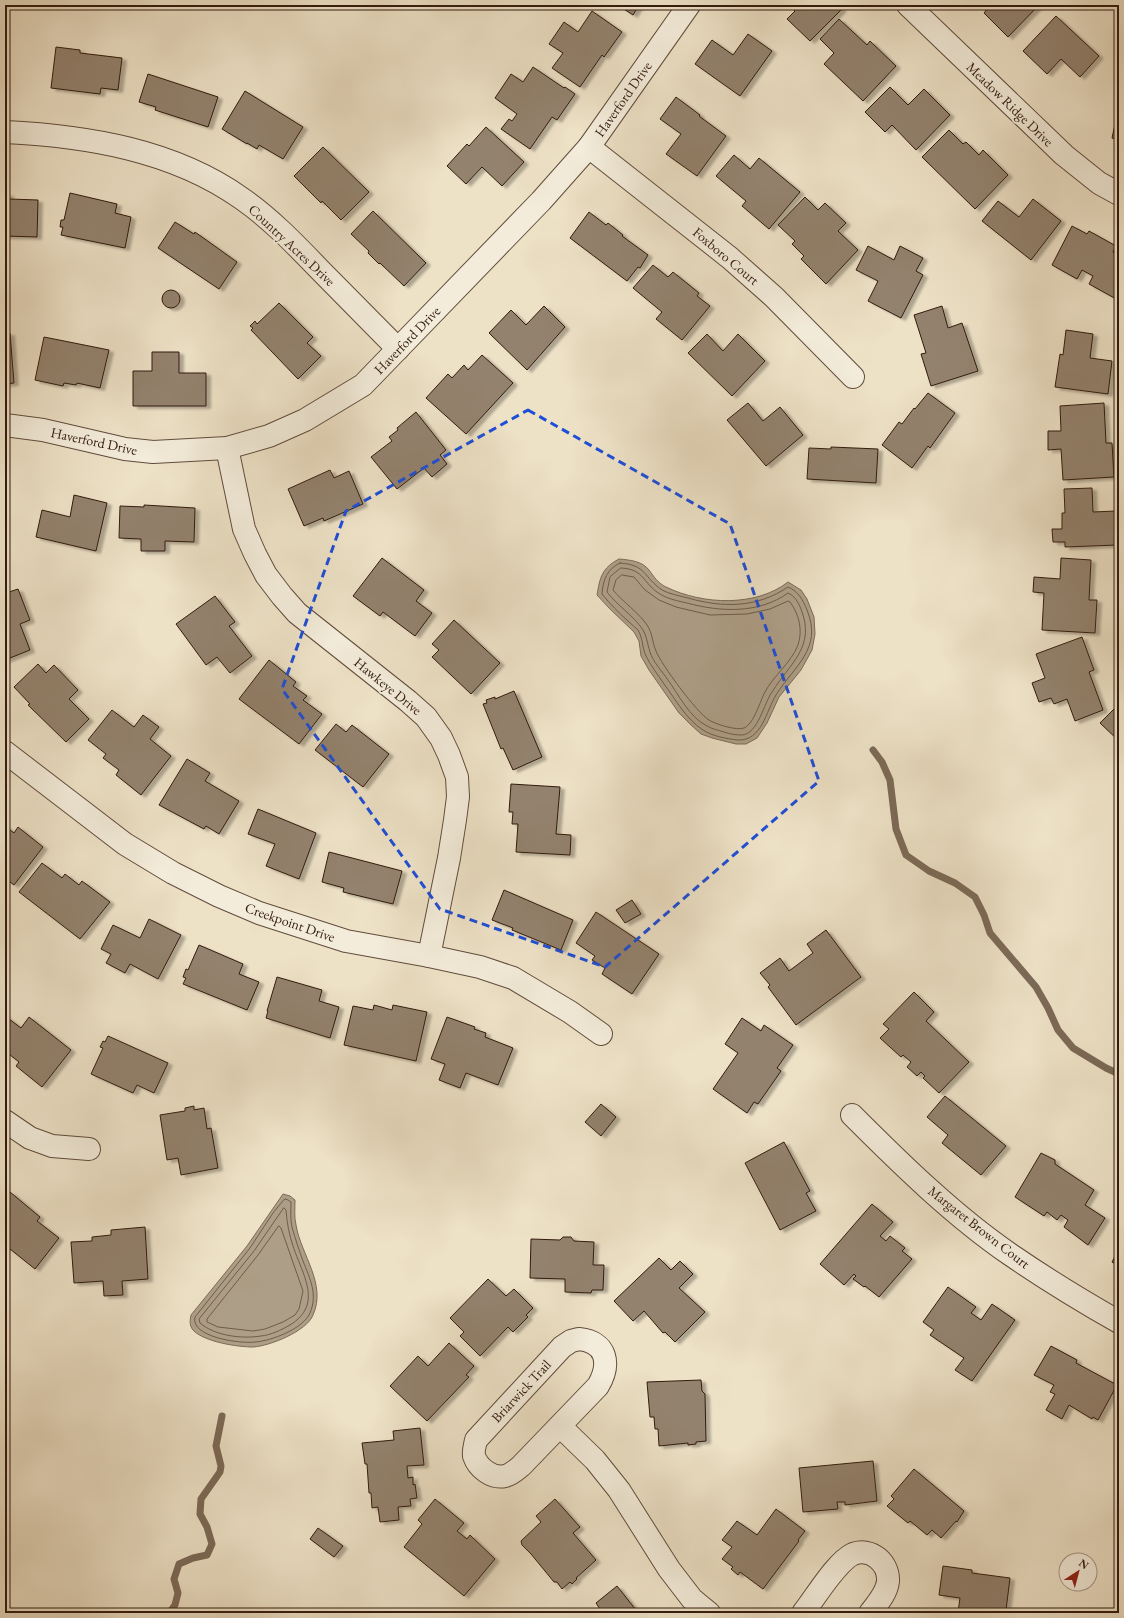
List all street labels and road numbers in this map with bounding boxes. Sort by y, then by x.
street label: Haverford Drive [590,57,656,140]
street label: Meadow Ridge Drive [963,58,1058,151]
street label: Country Acres Drive [245,200,340,290]
street label: Foxboro Court [689,223,763,289]
street label: Haverford Drive [370,302,444,378]
street label: Haverford Drive [49,423,139,459]
street label: Hawkeye Drive [350,653,426,719]
street label: Creekpoint Drive [243,898,338,946]
street label: Margaret Brown Court [924,1182,1034,1273]
street label: Briarwick Trail [487,1355,555,1426]

